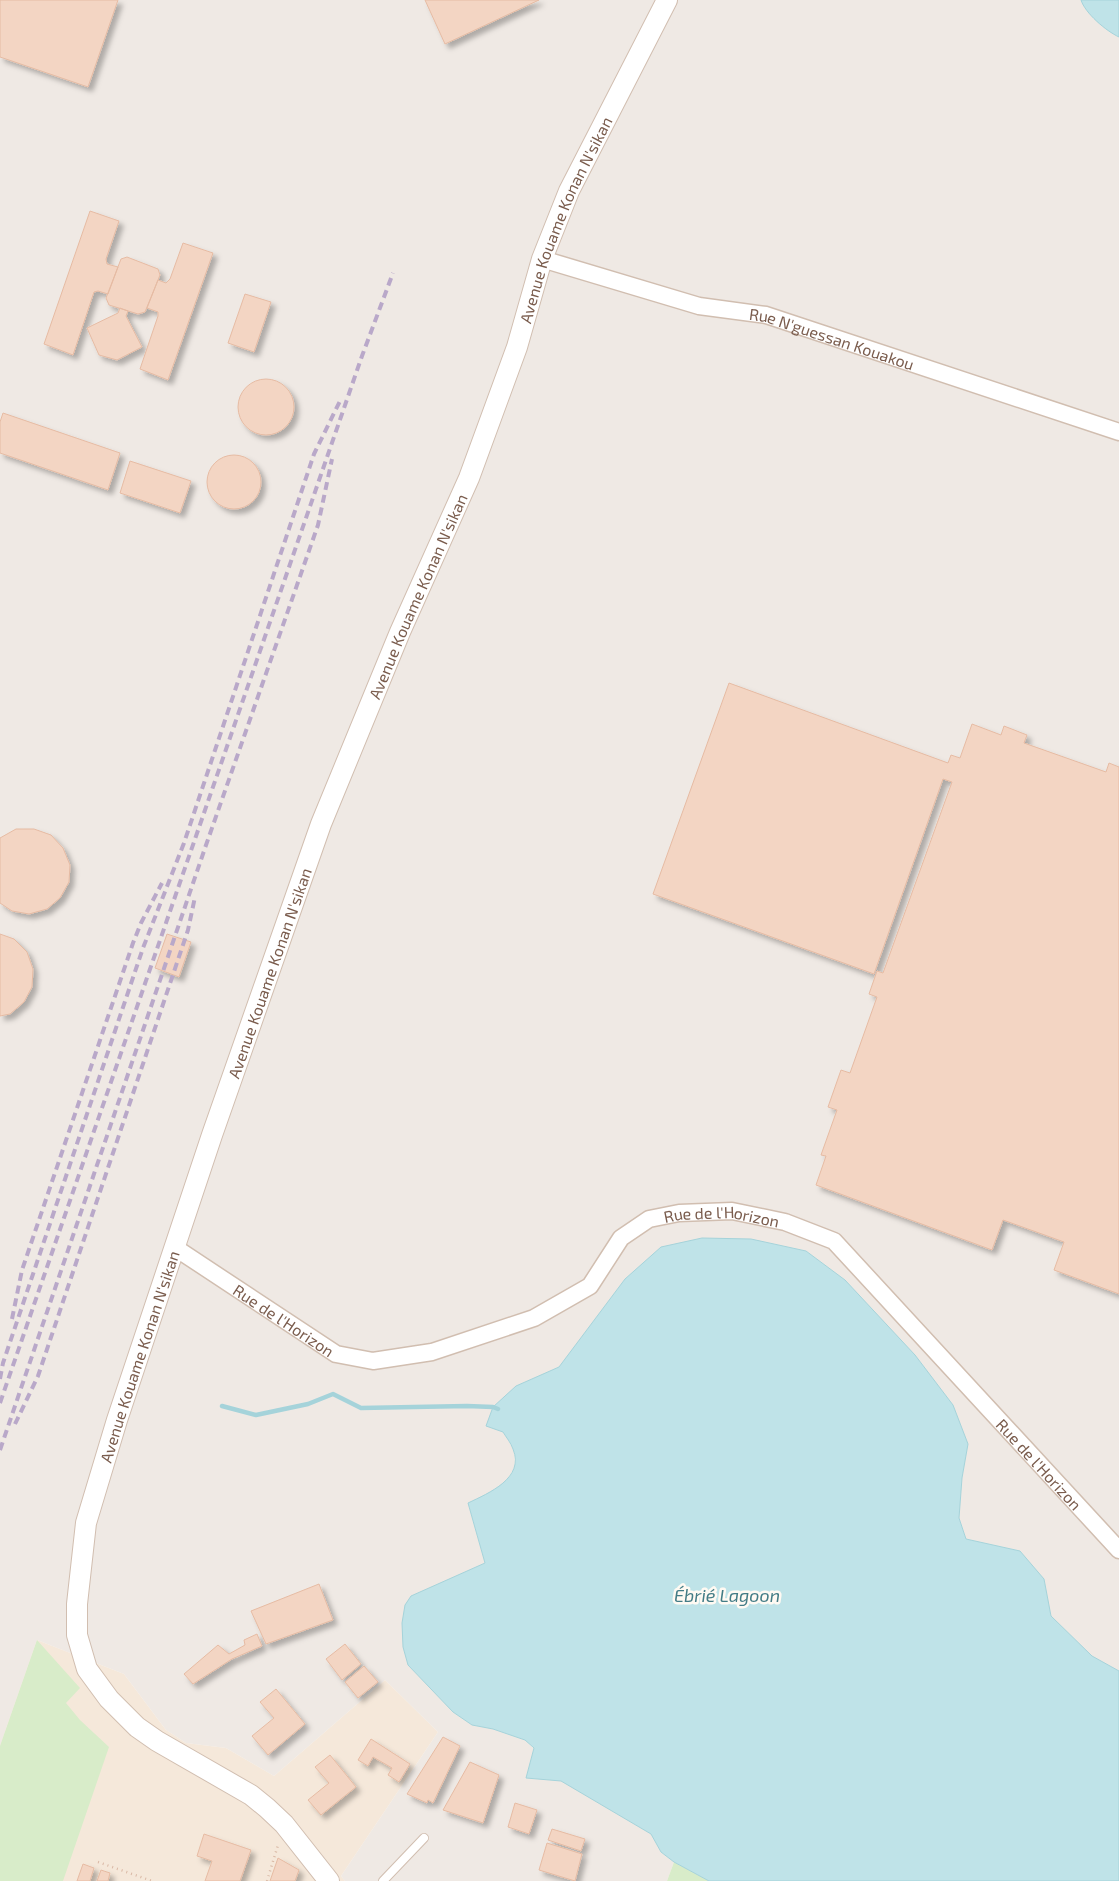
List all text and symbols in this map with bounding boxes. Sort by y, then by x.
street label: Avenue Kouame Konan N'sikan [515,113,615,325]
street label: Rue N'guessan Kouakou [748,303,917,373]
street label: Avenue Kouame Konan N'sikan [364,491,470,702]
street label: Avenue Kouame Konan N'sikan [223,865,315,1081]
street label: Rue de l'Horizon [662,1201,781,1230]
street label: Avenue Kouame Konan N'sikan [95,1248,182,1465]
street label: Rue de l'Horizon [230,1280,338,1360]
street label: Rue de l'Horizon [993,1414,1086,1513]
water label: Ébrié Lagoon [674,1584,780,1606]

